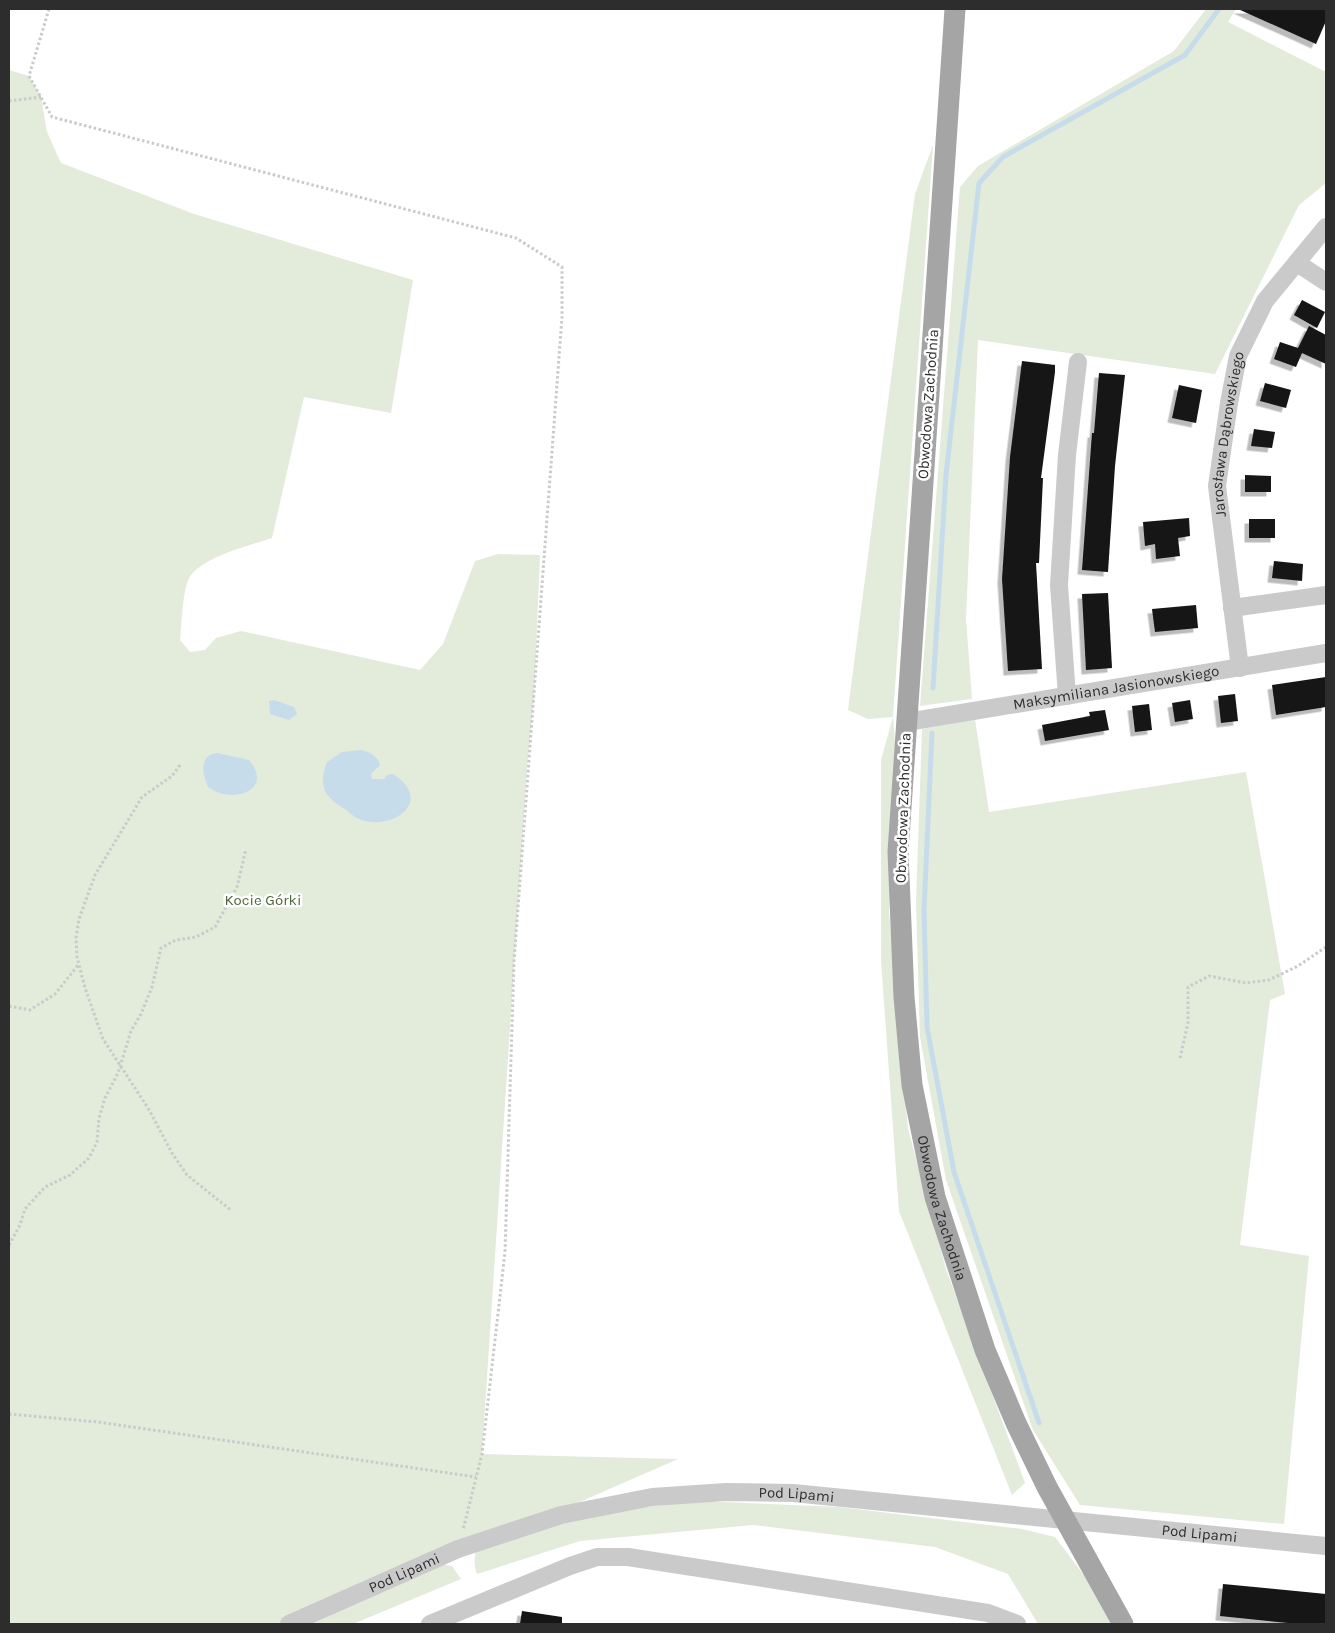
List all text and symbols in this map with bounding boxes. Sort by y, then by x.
street label: Obwodowa Zachodnia [914,328,942,480]
street label: Jarosława Dąbrowskiego [1208,348,1248,518]
street label: Maksymiliana Jasionowskiego [1012,662,1221,713]
street label: Obwodowa Zachodnia [891,733,915,883]
park label: Kocie Górki [225,891,302,909]
street label: Obwodowa Zachodnia [914,1134,971,1283]
street label: Pod Lipami [759,1483,835,1506]
street label: Pod Lipami [1161,1521,1238,1546]
street label: Pod Lipami [366,1549,443,1597]

